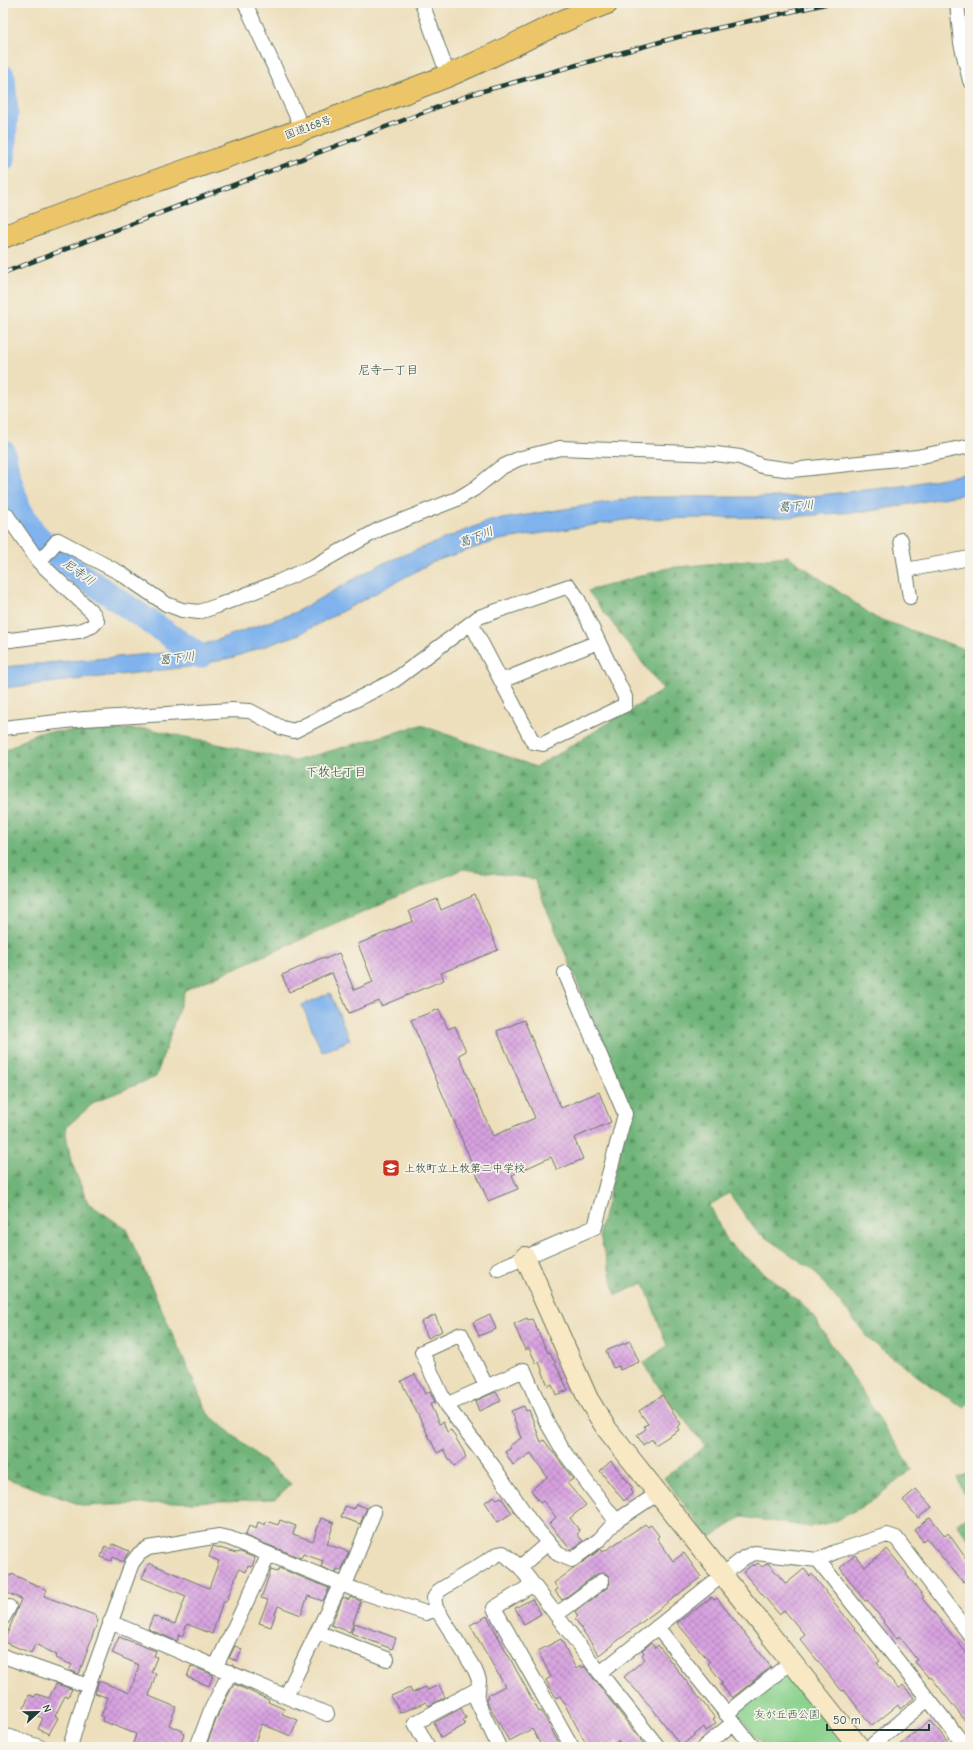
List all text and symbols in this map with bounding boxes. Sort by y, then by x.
street label: 国道168号 [283,113,333,142]
district label: 尼寺一丁目 [358,363,418,377]
water label: 葛下川 [777,497,815,515]
water label: 葛下川 [457,524,495,550]
water label: 尼寺川 [60,556,98,588]
water label: 葛下川 [158,649,196,667]
district label: 下牧七丁目 [306,765,366,779]
school or university icon: 上牧町立上牧第二中学校 [381,1158,401,1178]
place label: 上牧町立上牧第二中学校 [404,1162,525,1175]
north arrow [18,1692,58,1732]
text: N [39,1703,54,1714]
scale bar [827,1706,929,1732]
park label: 友が丘西公園 [754,1708,820,1721]
text: 50 m [833,1713,861,1727]

